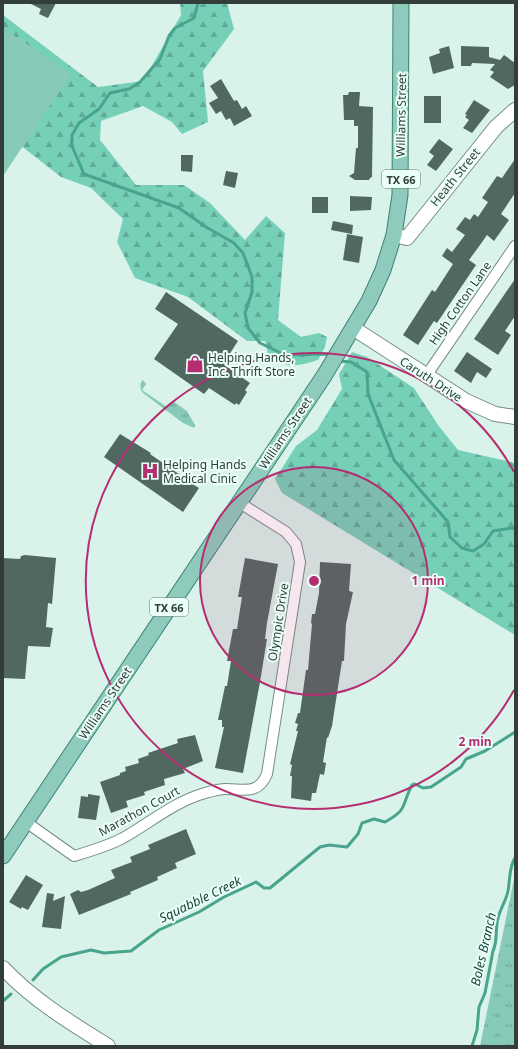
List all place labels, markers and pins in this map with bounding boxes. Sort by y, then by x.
place label: Helping Hands, Inc. Thrift Store [208,349,295,380]
shop icon: Helping Hands, Inc. Thrift Store [185,354,205,374]
place label: Helping Hands Medical Cinic [163,456,247,487]
hospital icon: Helping Hands Medical Cinic [140,461,160,481]
centre of rings [307,574,321,588]

